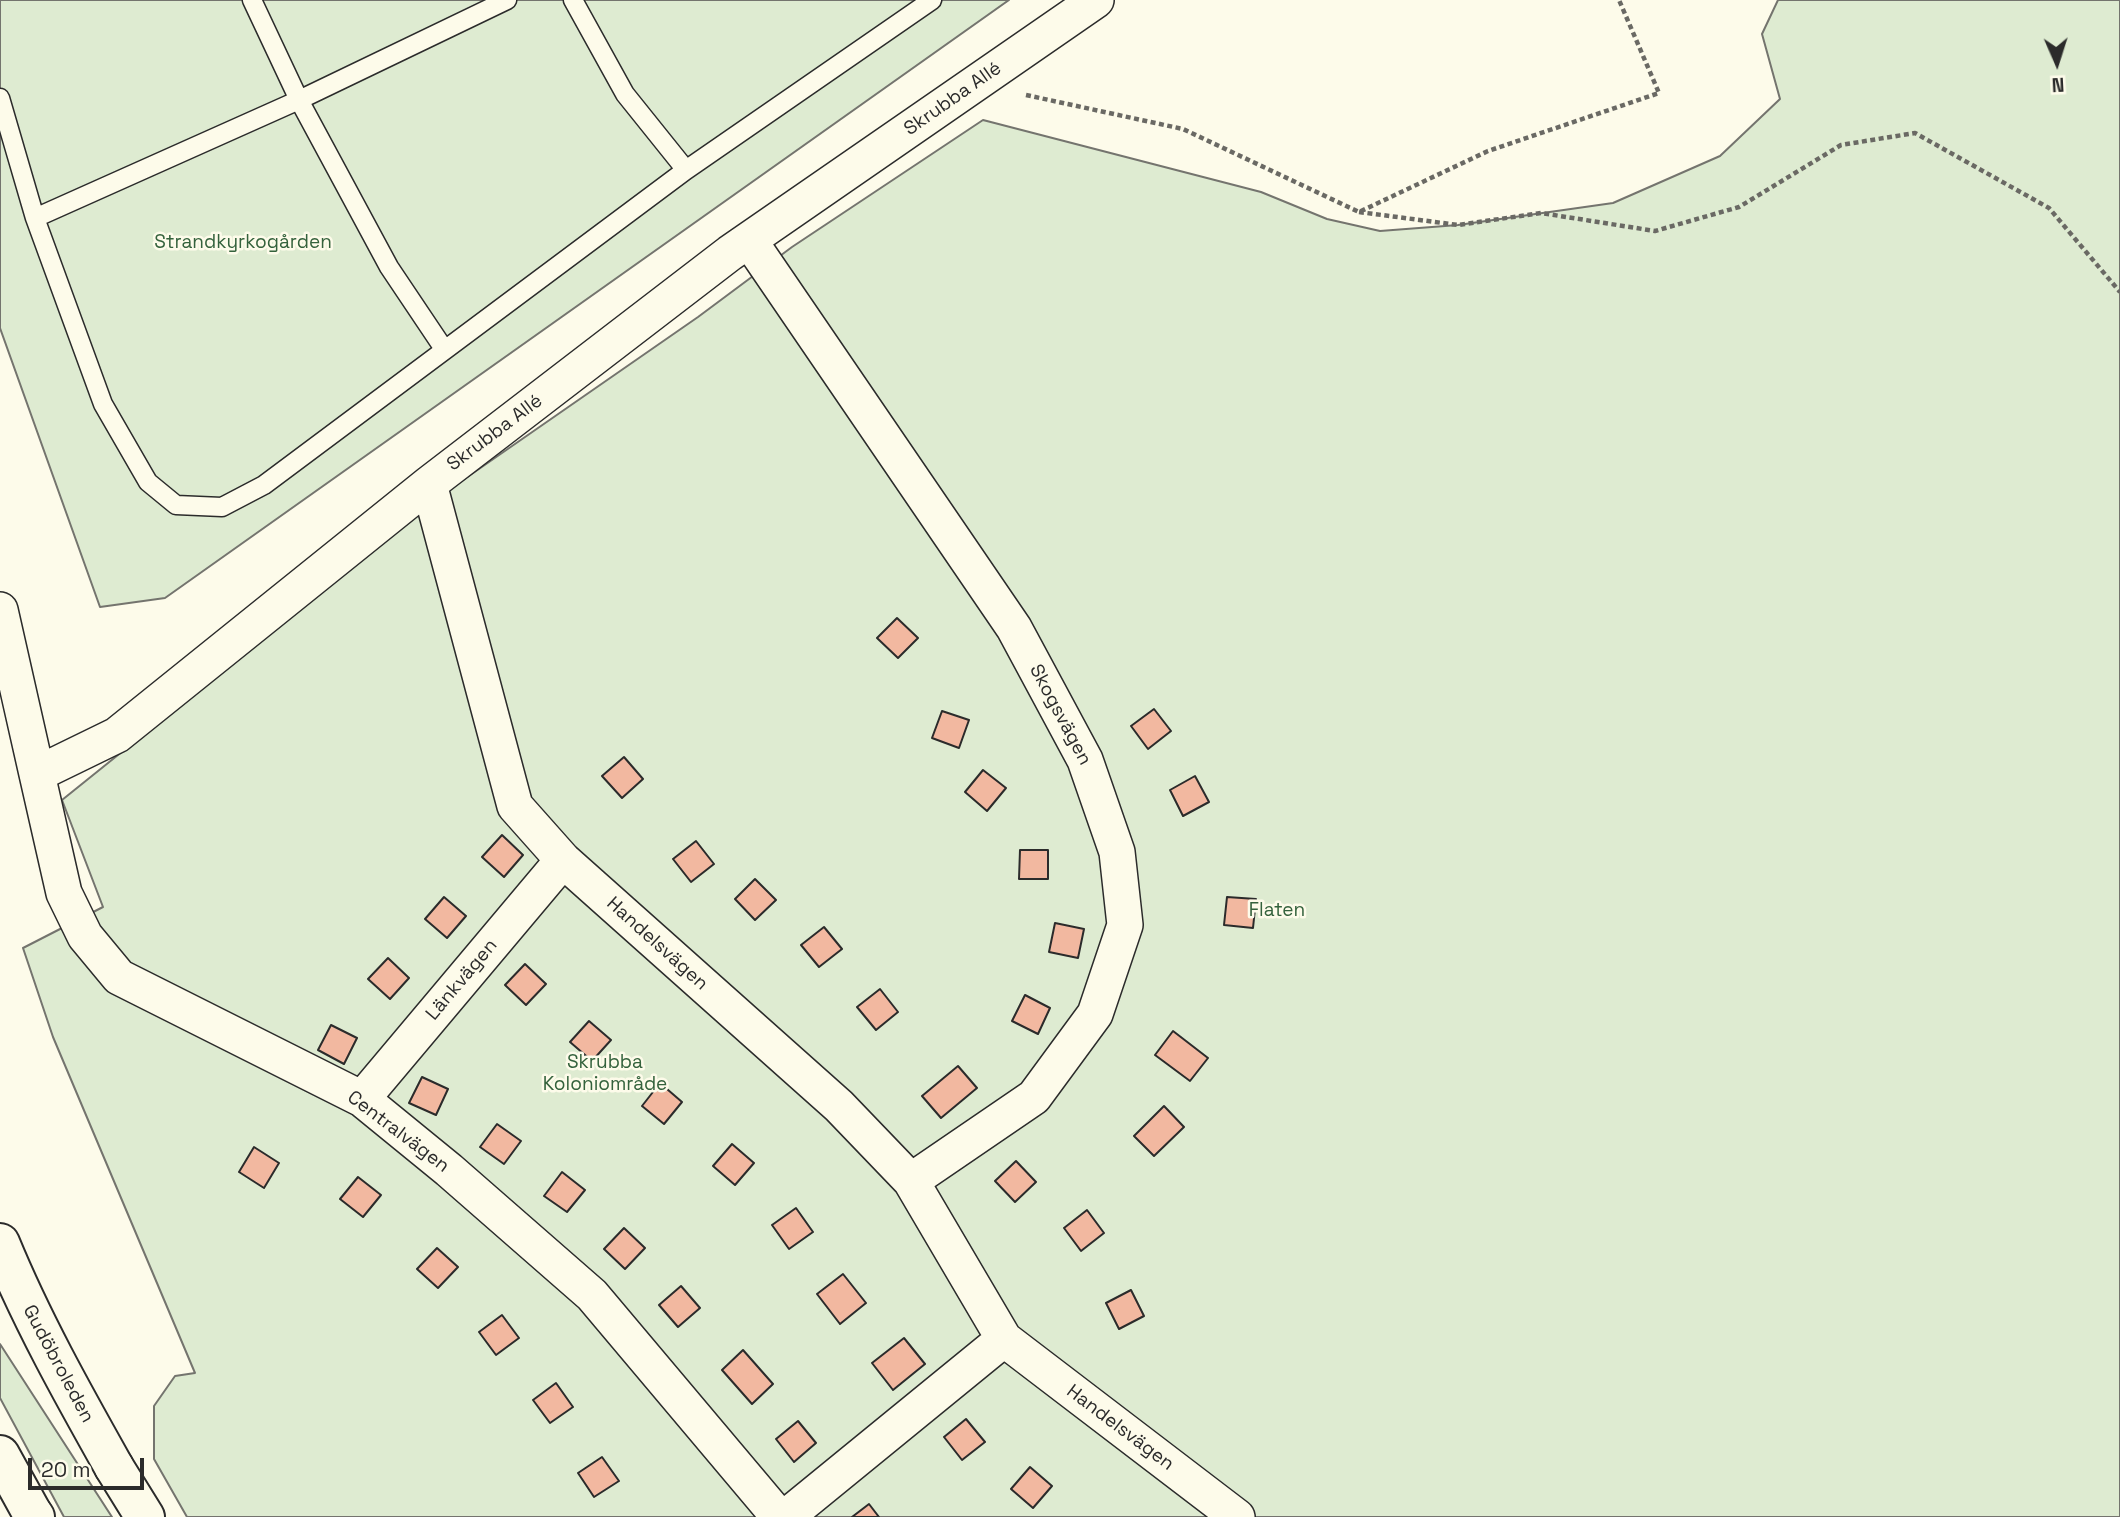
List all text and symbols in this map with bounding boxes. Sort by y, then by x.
north arrow [2022,28,2092,98]
street label: Skrubba Allé [900,57,1006,141]
text: N [2051,72,2065,97]
park label: Strandkyrkogården [154,232,332,254]
street label: Skrubba Allé [443,390,547,476]
street label: Skogsvägen [1024,661,1096,769]
street label: Handelsvägen [602,893,712,995]
park label: Flaten [1249,900,1305,922]
street label: Länkvägen [421,935,503,1025]
park label: Skrubba Koloniområde [543,1052,667,1096]
street label: Centralvägen [343,1086,453,1178]
street label: Gudöbroleden [17,1301,99,1427]
street label: Handelsvägen [1062,1380,1178,1476]
scale bar [32,1444,147,1488]
text: 20 m [41,1456,91,1483]

